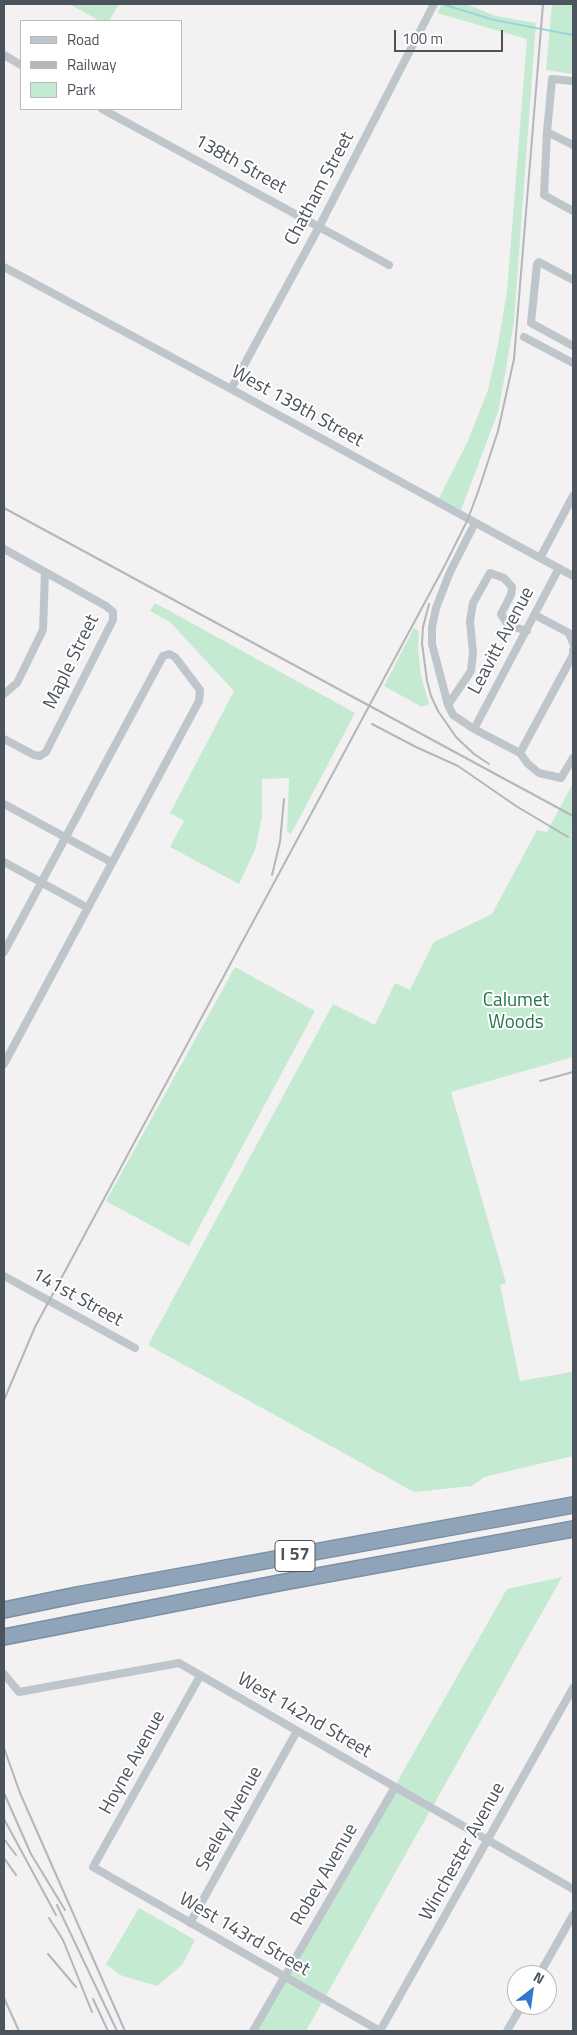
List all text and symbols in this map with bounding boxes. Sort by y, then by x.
legend [20,20,182,110]
scale bar [397,20,506,52]
text: 100 m [402,27,443,50]
text: Road [67,28,99,51]
text: Railway [67,53,117,76]
text: Park [67,78,96,101]
street label: Chatham Street [280,128,360,250]
street label: 138th Street [190,130,290,200]
street label: West 139th Street [227,361,367,453]
street label: Leavitt Avenue [464,583,540,699]
street label: Maple Street [39,611,105,713]
park label: Calumet Woods [483,990,549,1034]
street label: 141st Street [27,1264,127,1332]
road number: I 57 [275,1540,315,1572]
street label: West 142nd Street [233,1668,375,1764]
street label: Hoyne Avenue [95,1707,171,1819]
street label: Seeley Avenue [192,1763,268,1875]
street label: Winchester Avenue [416,1779,510,1925]
street label: Robey Avenue [287,1820,363,1930]
street label: West 143rd Street [175,1888,313,1982]
north arrow [507,1965,557,2015]
text: N [530,1966,549,1989]

